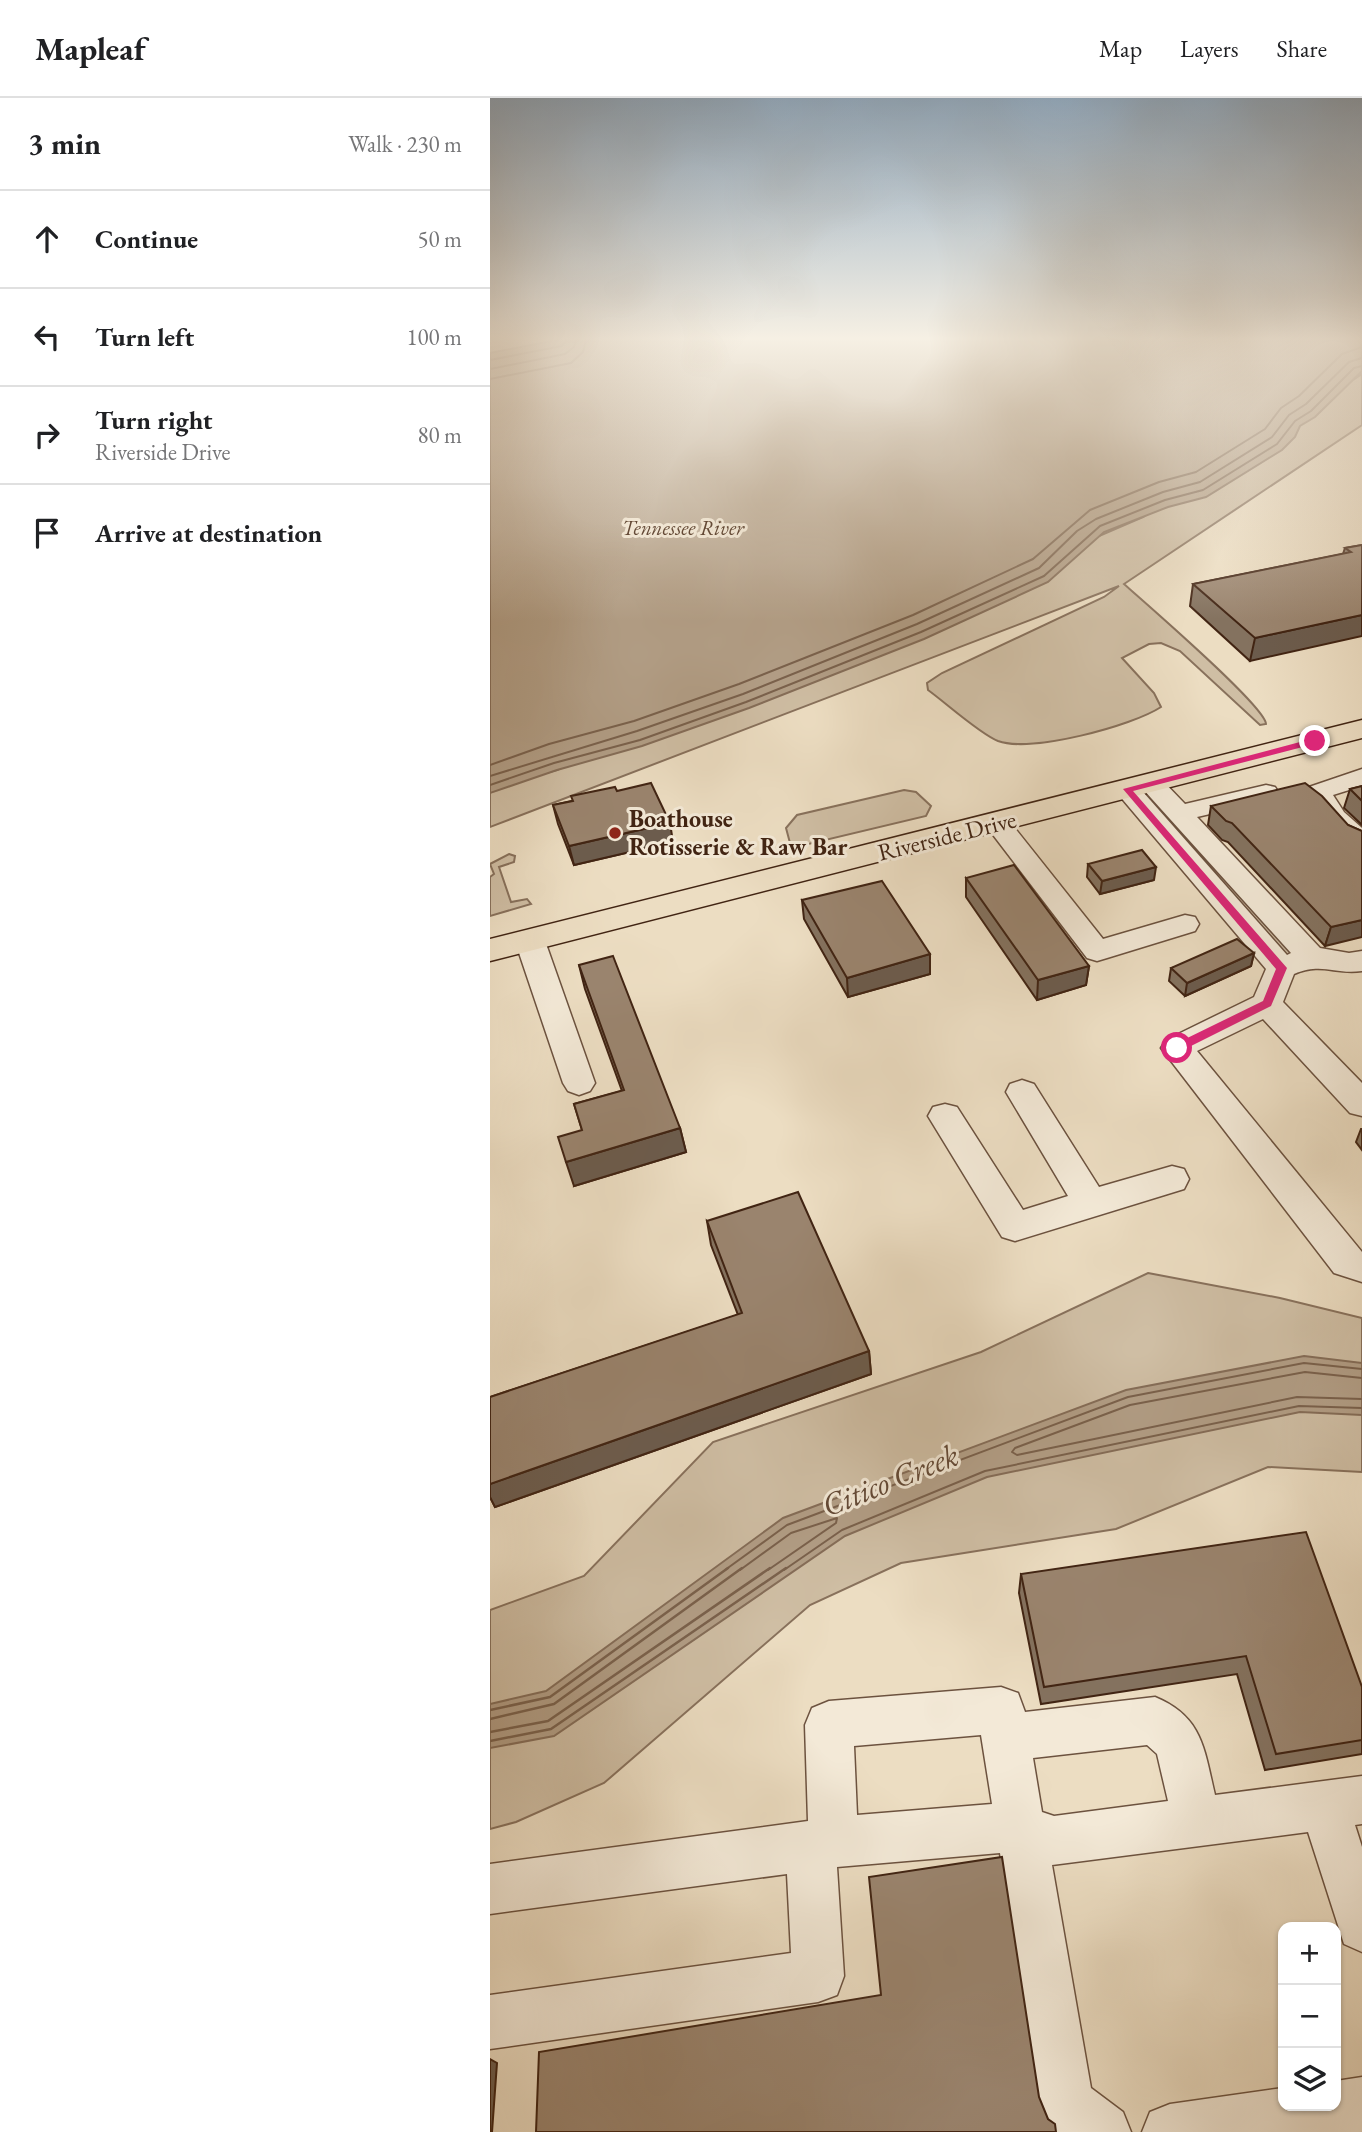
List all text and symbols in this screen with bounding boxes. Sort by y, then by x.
text: Mapleaf [35,27,146,70]
text: Map [1099,33,1142,64]
text: Layers [1180,33,1239,64]
text: Share [1277,33,1327,64]
text: 3 min [28,124,101,163]
text: Walk · 230 m [348,129,462,159]
icon: ahead [28,220,66,258]
text: Continue [95,222,198,256]
text: 50 m [417,224,462,254]
icon: left [28,318,66,356]
text: Turn left [95,320,194,354]
text: 100 m [406,322,462,352]
text: Turn right [95,403,213,437]
icon: right [28,416,66,454]
text: 80 m [417,420,462,450]
text: Riverside Drive [95,437,231,467]
icon: arrive [28,514,66,552]
water label: Tennessee River [622,514,745,541]
text: Arrive at destination [95,516,322,550]
route end [1299,725,1330,756]
place label: Boathouse Rotisserie & Raw Bar [629,803,848,862]
street label: Riverside Drive [874,803,1019,868]
marker: Boathouse Rotisserie & Raw Bar [607,825,623,841]
route start [1161,1032,1192,1063]
water label: Citico Creek [816,1433,965,1526]
map controls [1278,1922,1341,2111]
button: + [1278,1922,1341,1985]
button: − [1278,1985,1341,2048]
button: layers [1278,2048,1341,2111]

